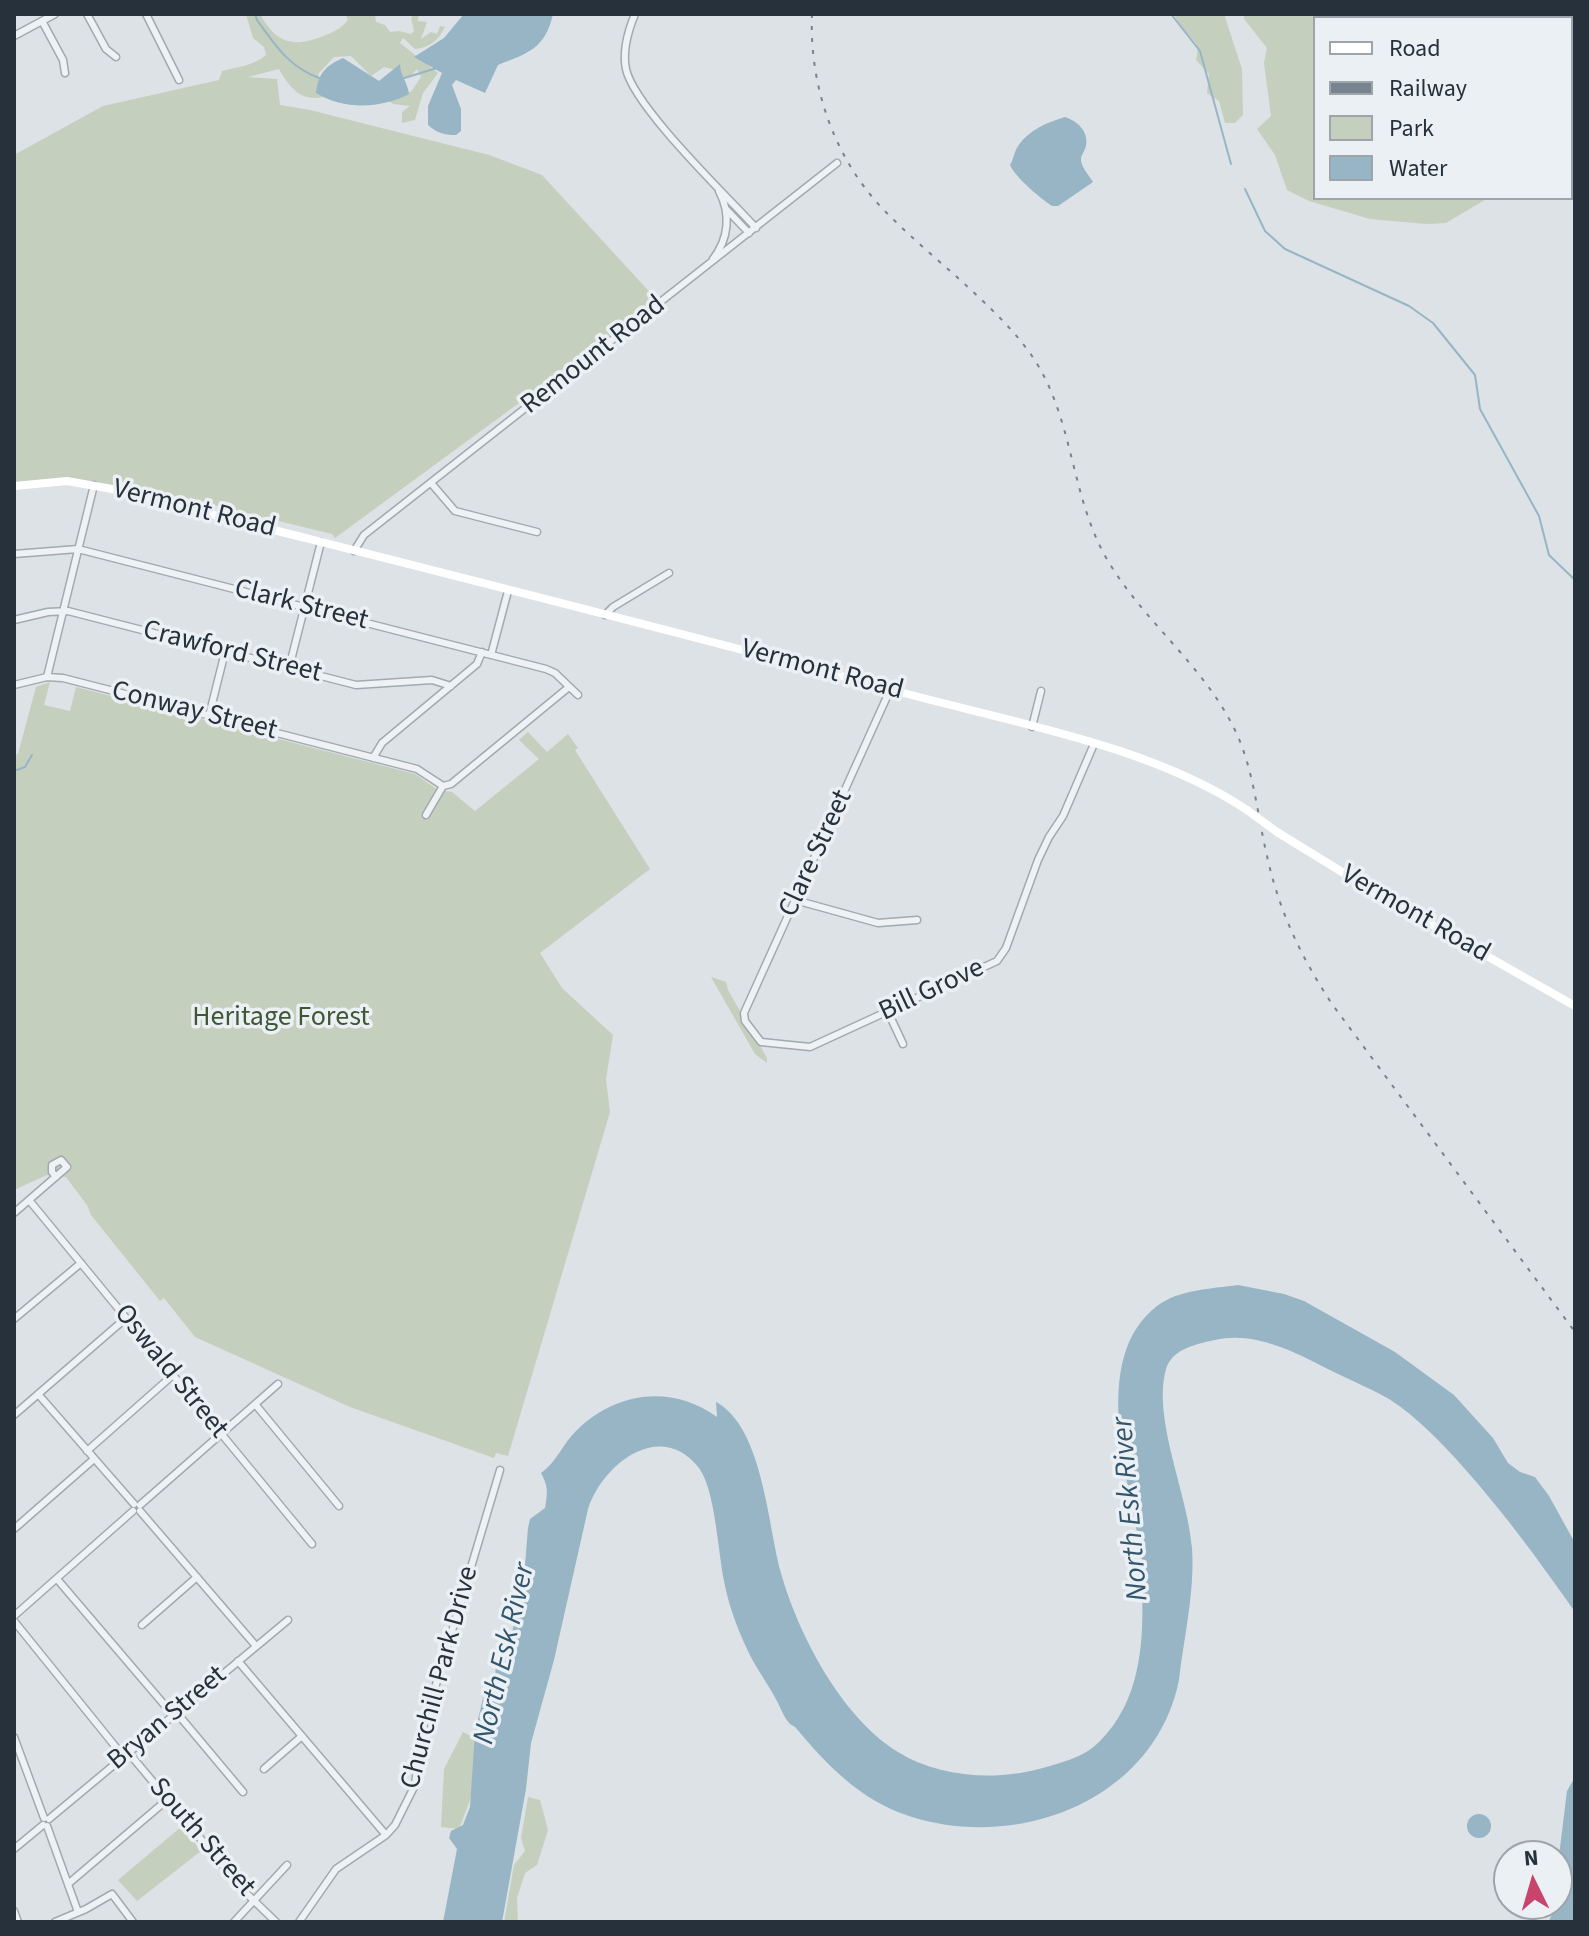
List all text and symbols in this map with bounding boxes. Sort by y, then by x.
legend [1313,16,1573,200]
text: Road [1389,31,1441,66]
text: Railway [1389,71,1467,106]
text: Park [1389,111,1434,146]
text: Water [1389,151,1447,186]
street label: Remount Road [515,289,673,423]
street label: Vermont Road [109,474,279,546]
street label: Clark Street [231,573,371,639]
street label: Crawford Street [139,615,325,691]
street label: Vermont Road [737,633,907,709]
street label: Conway Street [108,675,280,749]
street label: Clare Street [773,785,861,923]
street label: Vermont Road [1335,859,1495,971]
street label: Bill Grove [874,952,990,1030]
park label: Heritage Forest [192,1002,370,1036]
street label: Oswald Street [106,1298,234,1446]
water label: North Esk River [1106,1415,1158,1603]
water label: North Esk River [468,1560,544,1748]
street label: Churchill Park Drive [395,1563,487,1793]
street label: Bryan Street [102,1660,234,1778]
street label: South Street [140,1772,262,1904]
north arrow [1493,1840,1573,1920]
text: N [1522,1842,1540,1875]

